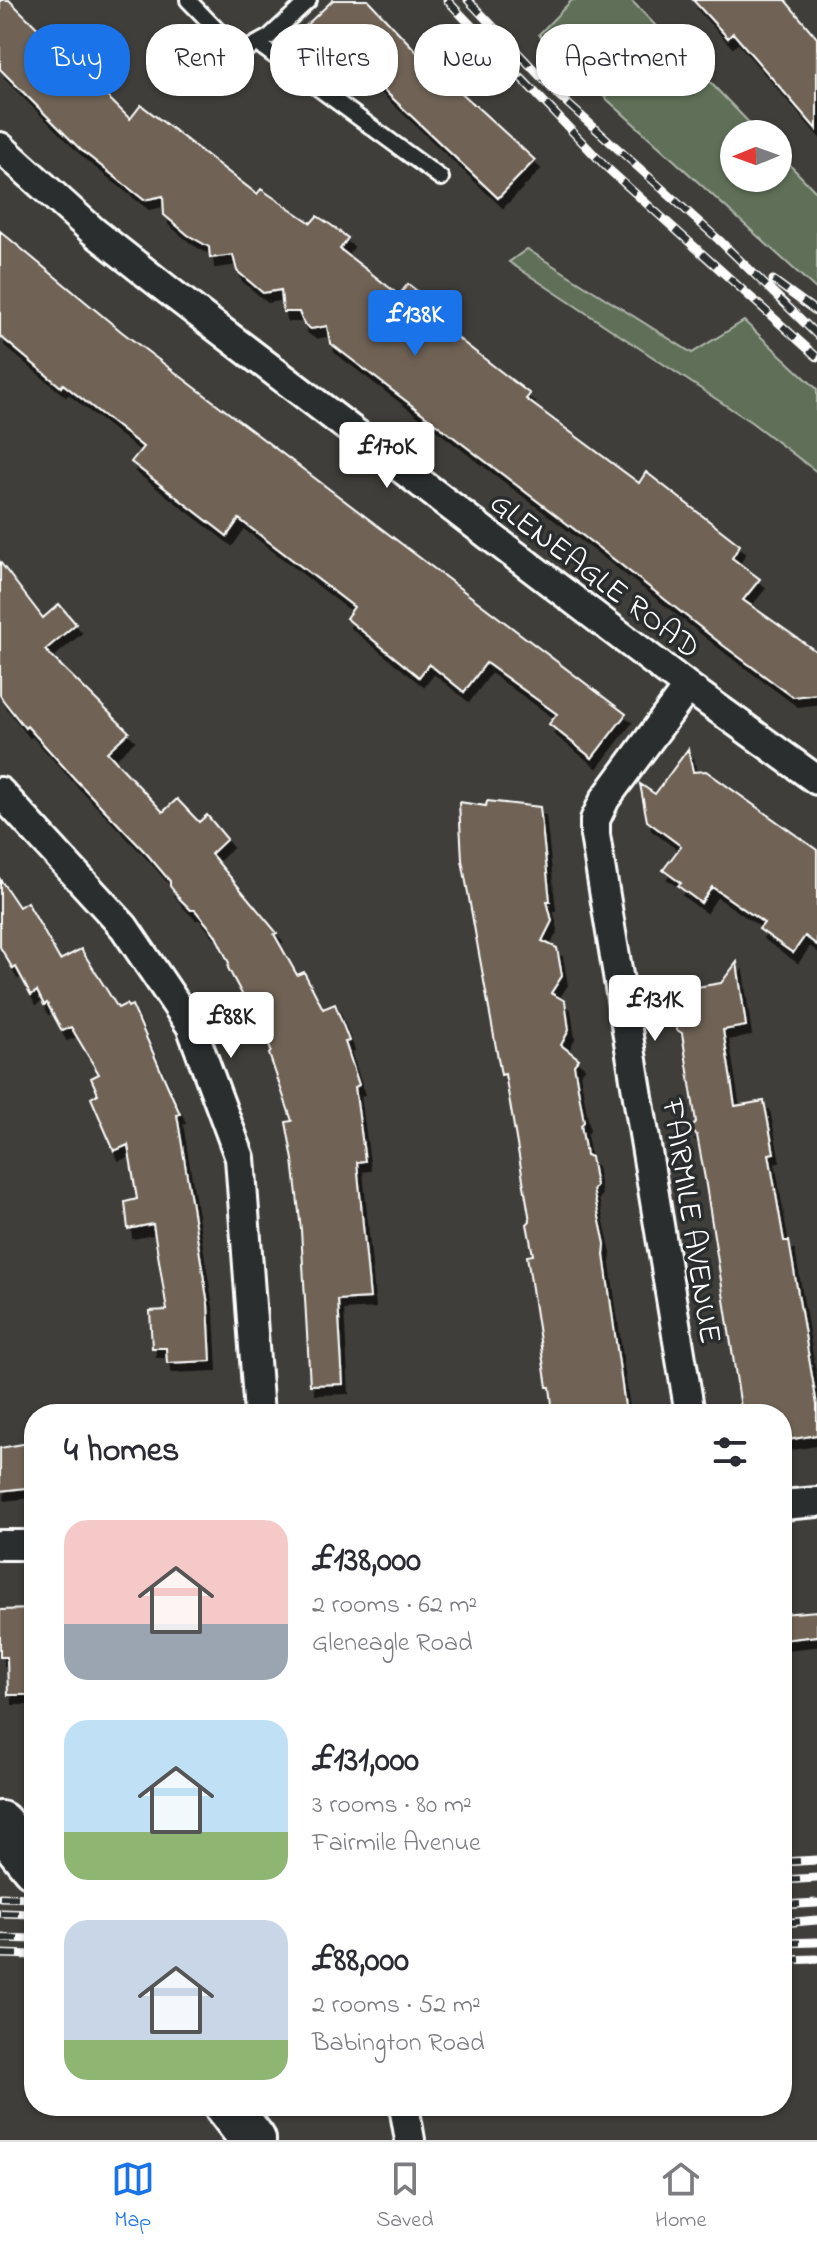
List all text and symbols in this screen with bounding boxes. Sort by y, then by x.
chip: Buy [24,24,130,96]
chip: Rent [146,24,254,96]
chip: Filters [270,24,398,96]
chip: New [414,24,520,96]
chip: Apartment [536,24,715,96]
north arrow [720,120,792,192]
map controls [720,120,792,192]
pin: £138K [359,290,471,358]
text: £138K [386,297,444,335]
pin: £170K [331,422,443,490]
text: £170K [357,429,417,467]
street label: GLENEAGLE ROAD [479,482,709,672]
pin: £131K [599,975,711,1043]
text: £131K [627,982,683,1020]
pin: £88K [184,992,278,1060]
text: £88K [207,999,255,1037]
street label: FAIRMILE AVENUE [647,1095,732,1347]
text: 4 homes [64,1427,179,1477]
icon: filters [708,1430,752,1474]
text: £138,000 [312,1537,421,1587]
icon: home [128,1552,224,1648]
text: 2 rooms · 62 m² [312,1587,477,1625]
text: Gleneagle Road [312,1625,473,1663]
text: £131,000 [312,1737,419,1787]
icon: home [128,1752,224,1848]
text: 3 rooms · 80 m² [312,1787,472,1825]
text: Fairmile Avenue [312,1825,481,1863]
text: £88,000 [312,1937,409,1987]
icon: home [128,1952,224,2048]
text: 2 rooms · 52 m² [312,1987,481,2025]
text: Babington Road [312,2025,485,2063]
tab: Map [111,2157,155,2237]
tab: Saved [376,2157,434,2237]
tab: Home [655,2157,706,2237]

